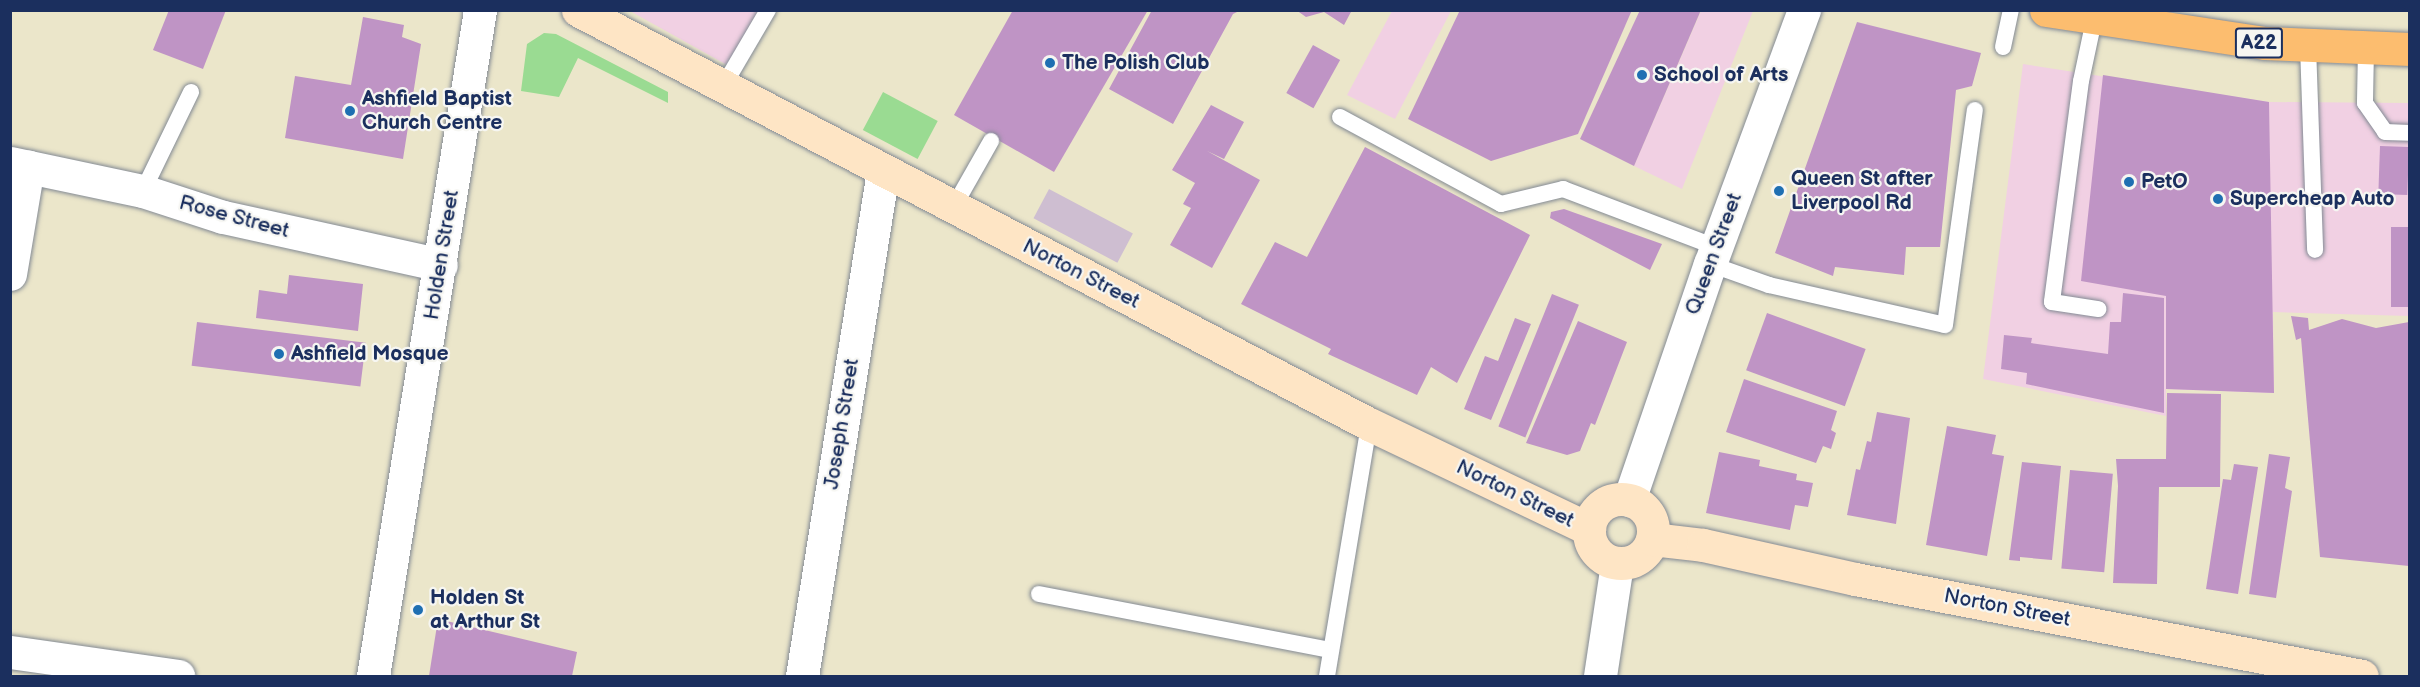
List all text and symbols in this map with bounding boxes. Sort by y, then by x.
road number: A22 [2234,26,2284,60]
place label: The Polish Club [1062,50,1210,76]
marker: The Polish Club [1043,56,1057,70]
place label: School of Arts [1654,62,1788,88]
marker: School of Arts [1635,68,1649,82]
place label: Ashfield Baptist Church Centre [362,86,512,136]
marker: Ashfield Baptist Church Centre [343,104,357,118]
place label: Queen St after Liverpool Rd [1791,166,1933,216]
place label: PetO [2141,169,2188,195]
marker: PetO [2122,175,2136,189]
marker: Queen St after Liverpool Rd [1772,184,1786,198]
place label: Supercheap Auto [2230,186,2394,212]
street label: Holden Street [419,188,465,322]
street label: Queen Street [1680,189,1748,319]
street label: Rose Street [176,190,292,244]
marker: Supercheap Auto [2211,192,2225,206]
street label: Norton Street [1018,234,1144,314]
place label: Ashfield Mosque [291,341,449,367]
marker: Ashfield Mosque [272,347,286,361]
street label: Joseph Street [819,357,865,491]
street label: Norton Street [1452,455,1578,533]
street label: Norton Street [1942,583,2072,633]
place label: Holden St at Arthur St [430,585,540,635]
marker: Holden St at Arthur St [411,603,425,617]

